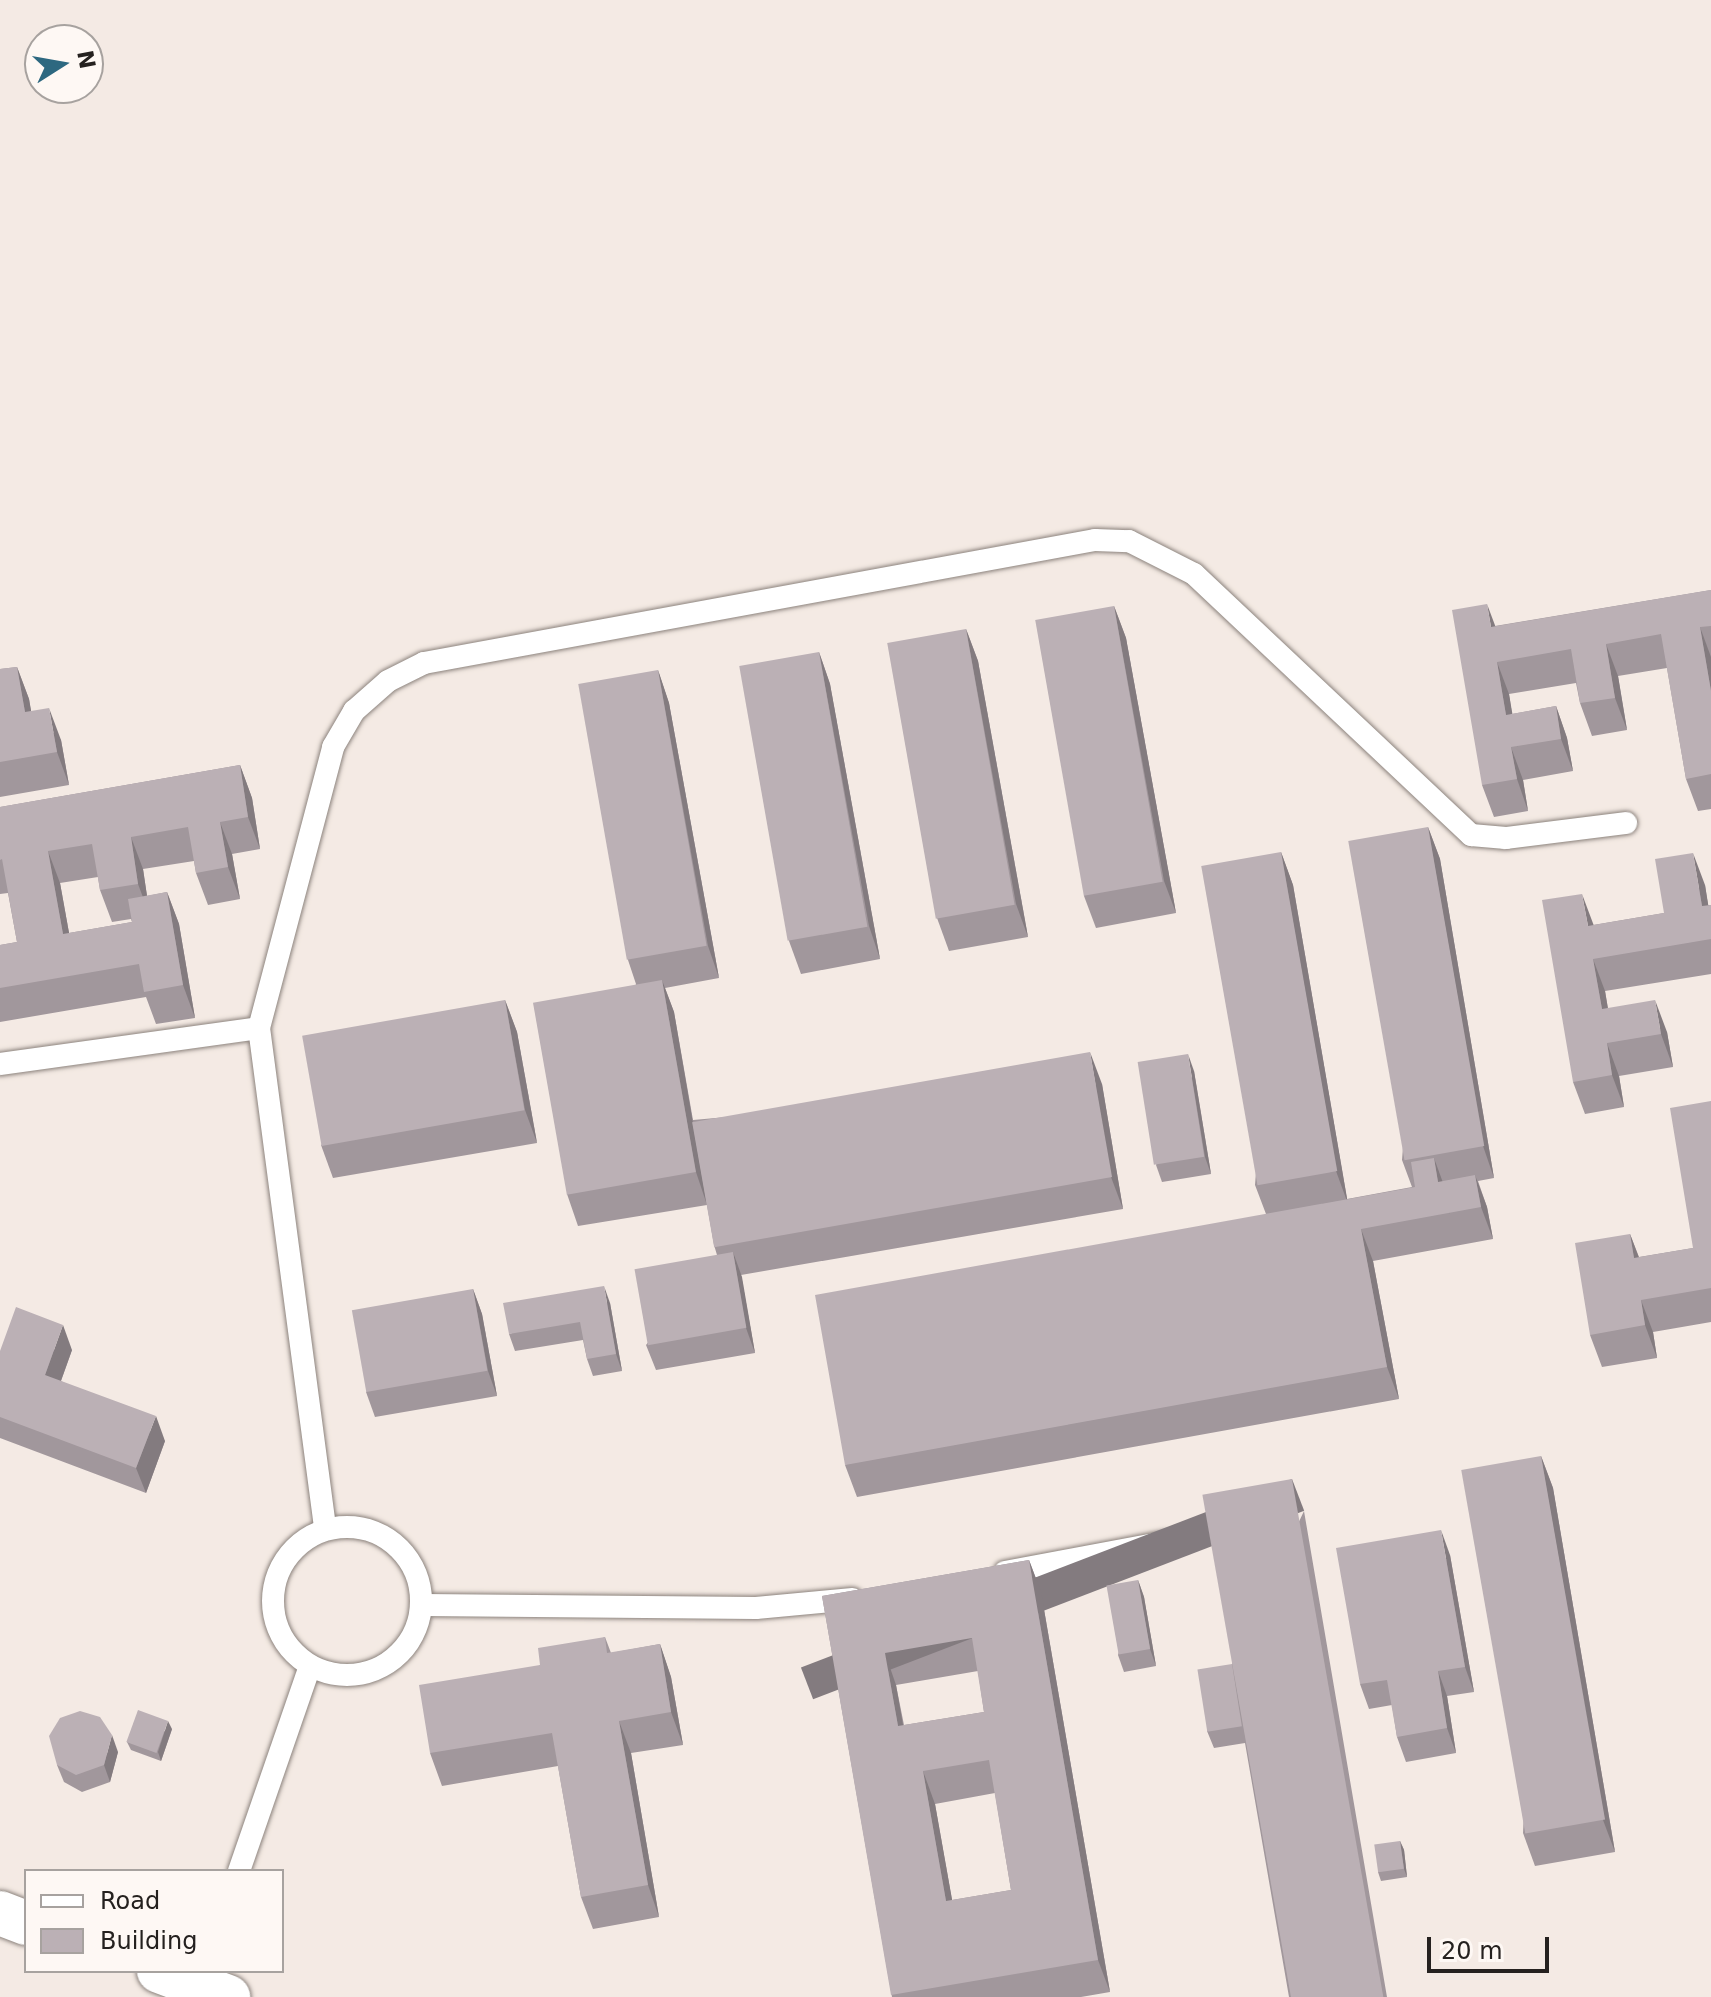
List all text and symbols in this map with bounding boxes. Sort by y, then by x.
north arrow [24,24,104,104]
text: N [72,48,100,71]
legend [24,1869,284,1973]
text: Road [100,1887,160,1915]
scale bar [1431,1921,1553,1971]
text: Building [100,1927,197,1955]
text: 20 m [1441,1937,1503,1965]

